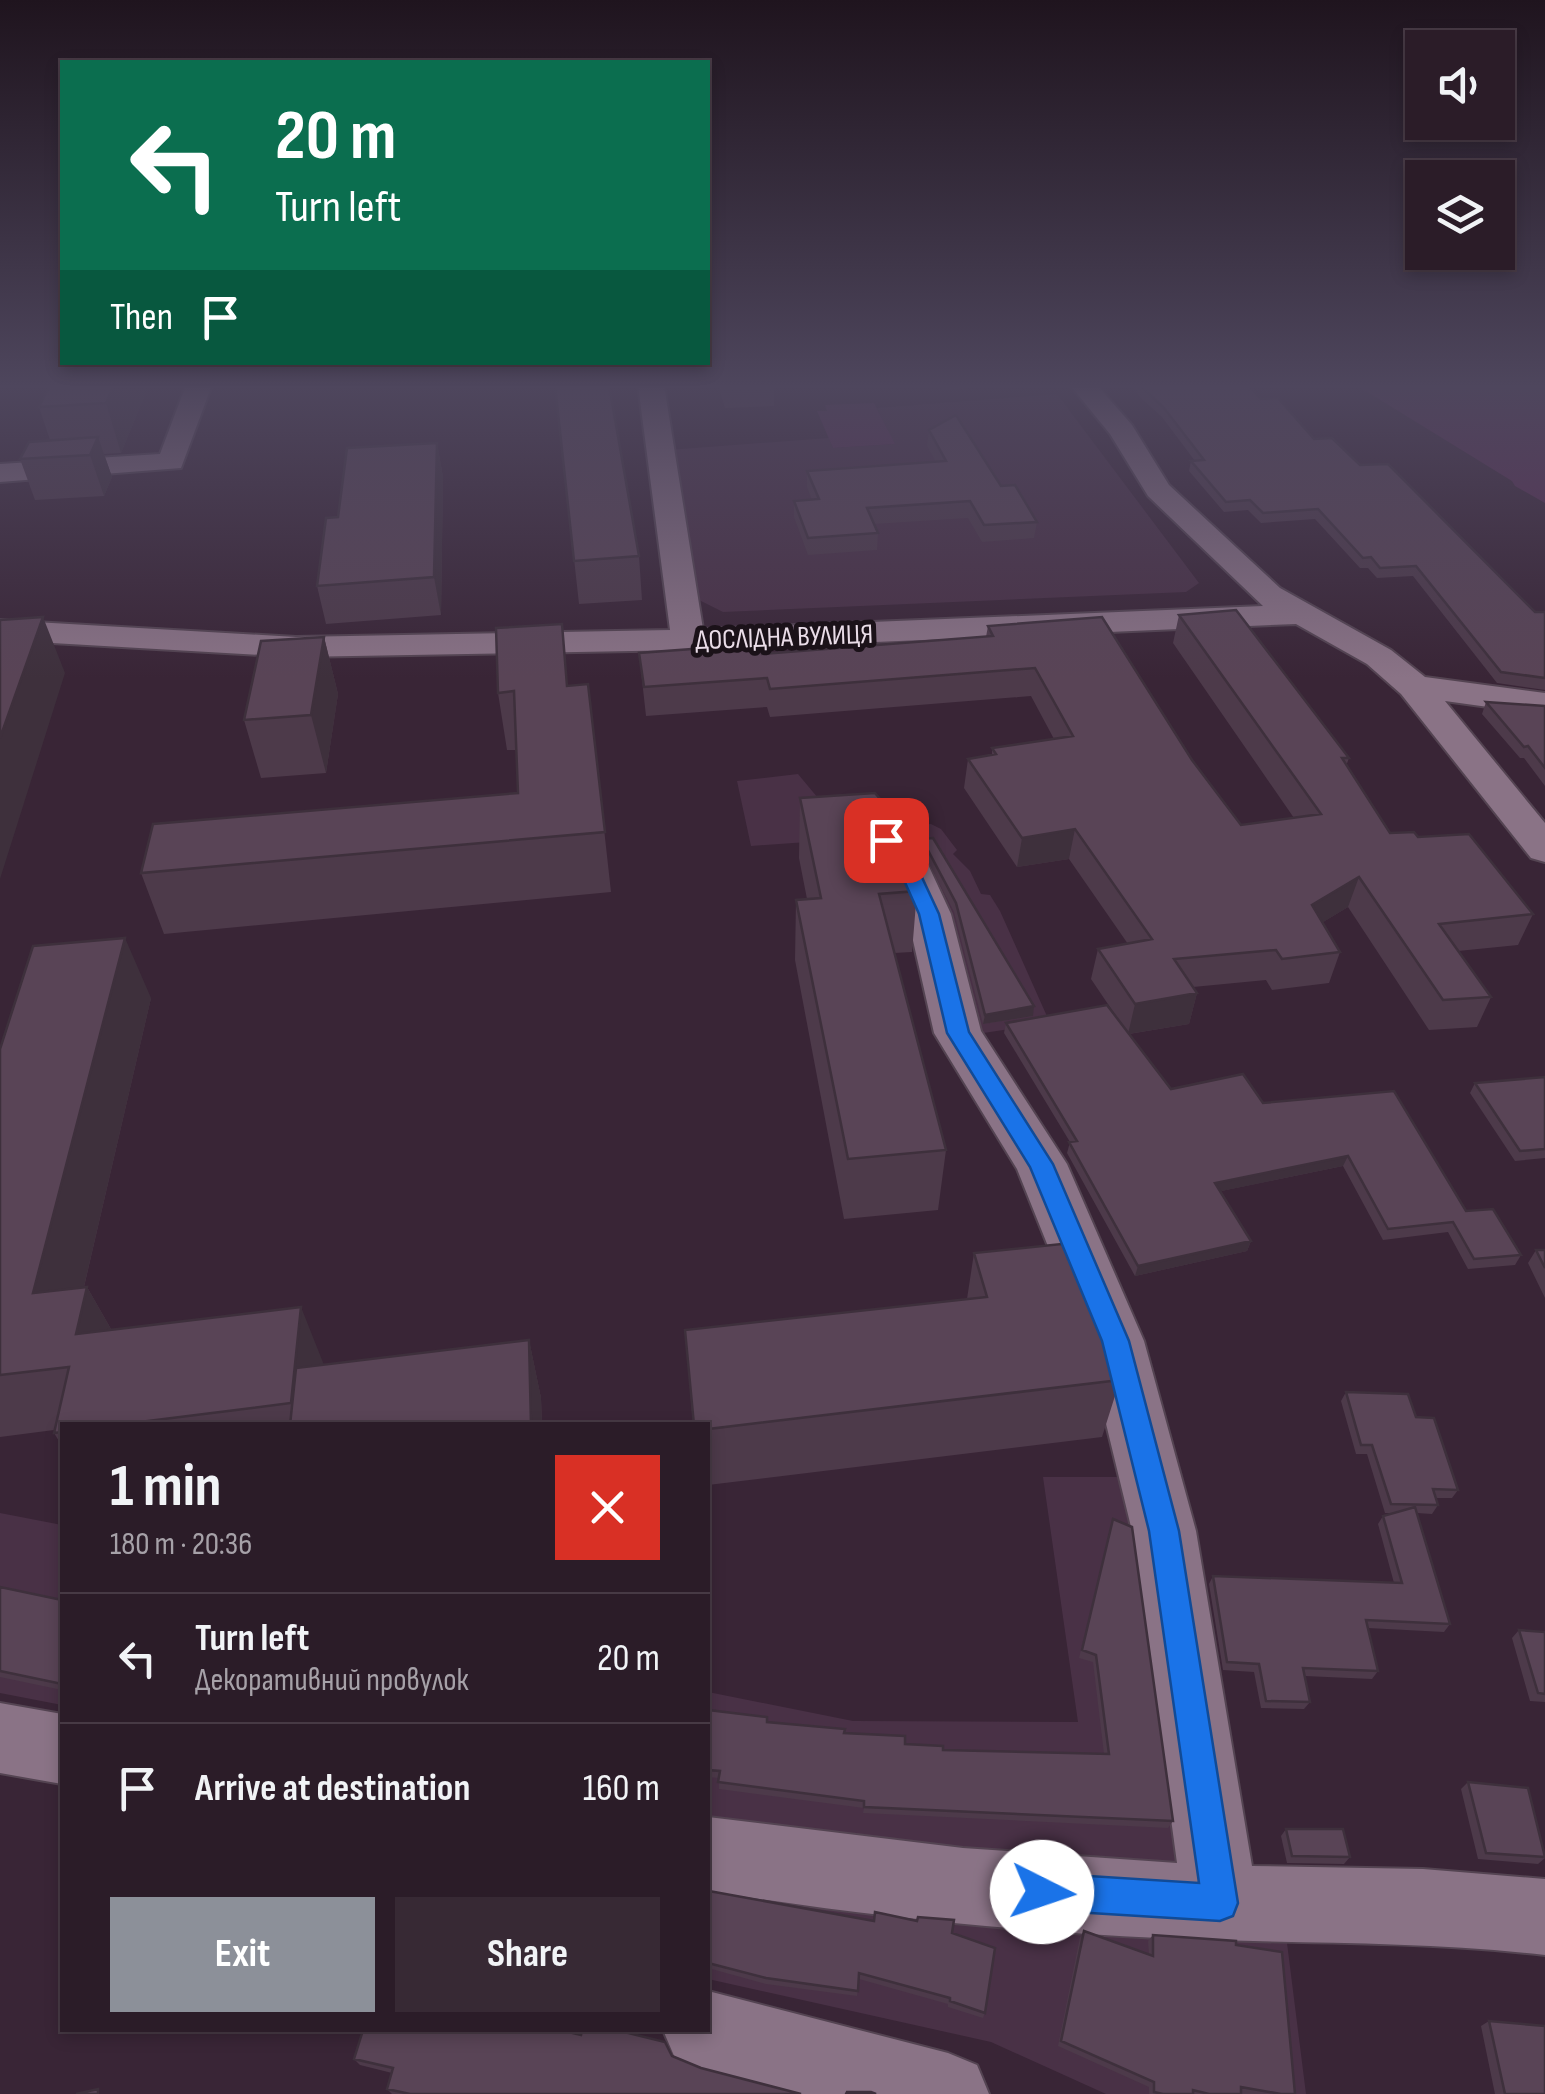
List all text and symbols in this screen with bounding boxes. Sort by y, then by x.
map controls [1405,30,1515,270]
button: sound [1405,30,1515,140]
text: 20 m [275,95,396,179]
icon: left [110,100,240,230]
button: layers [1405,160,1515,270]
text: Turn left [275,180,401,235]
icon: arrive [193,290,248,345]
text: Then [110,295,173,340]
street label: ДОСЛІДНА ВУЛИЦЯ [695,618,874,657]
pin [844,798,929,883]
icon: arrive [859,813,914,868]
text: 1 min [110,1451,222,1523]
button: close [555,1455,660,1560]
text: 180 m · 20:36 [110,1525,252,1564]
text: Turn left [195,1616,309,1661]
icon: left [110,1631,165,1686]
text: 20 m [597,1636,660,1681]
text: Декоративний провулок [195,1661,469,1700]
icon: arrive [110,1761,165,1816]
text: Arrive at destination [195,1766,470,1811]
text: 160 m [583,1766,660,1811]
position arrow [990,1840,1094,1944]
button: Exit [110,1897,375,2012]
button: Share [395,1897,660,2012]

